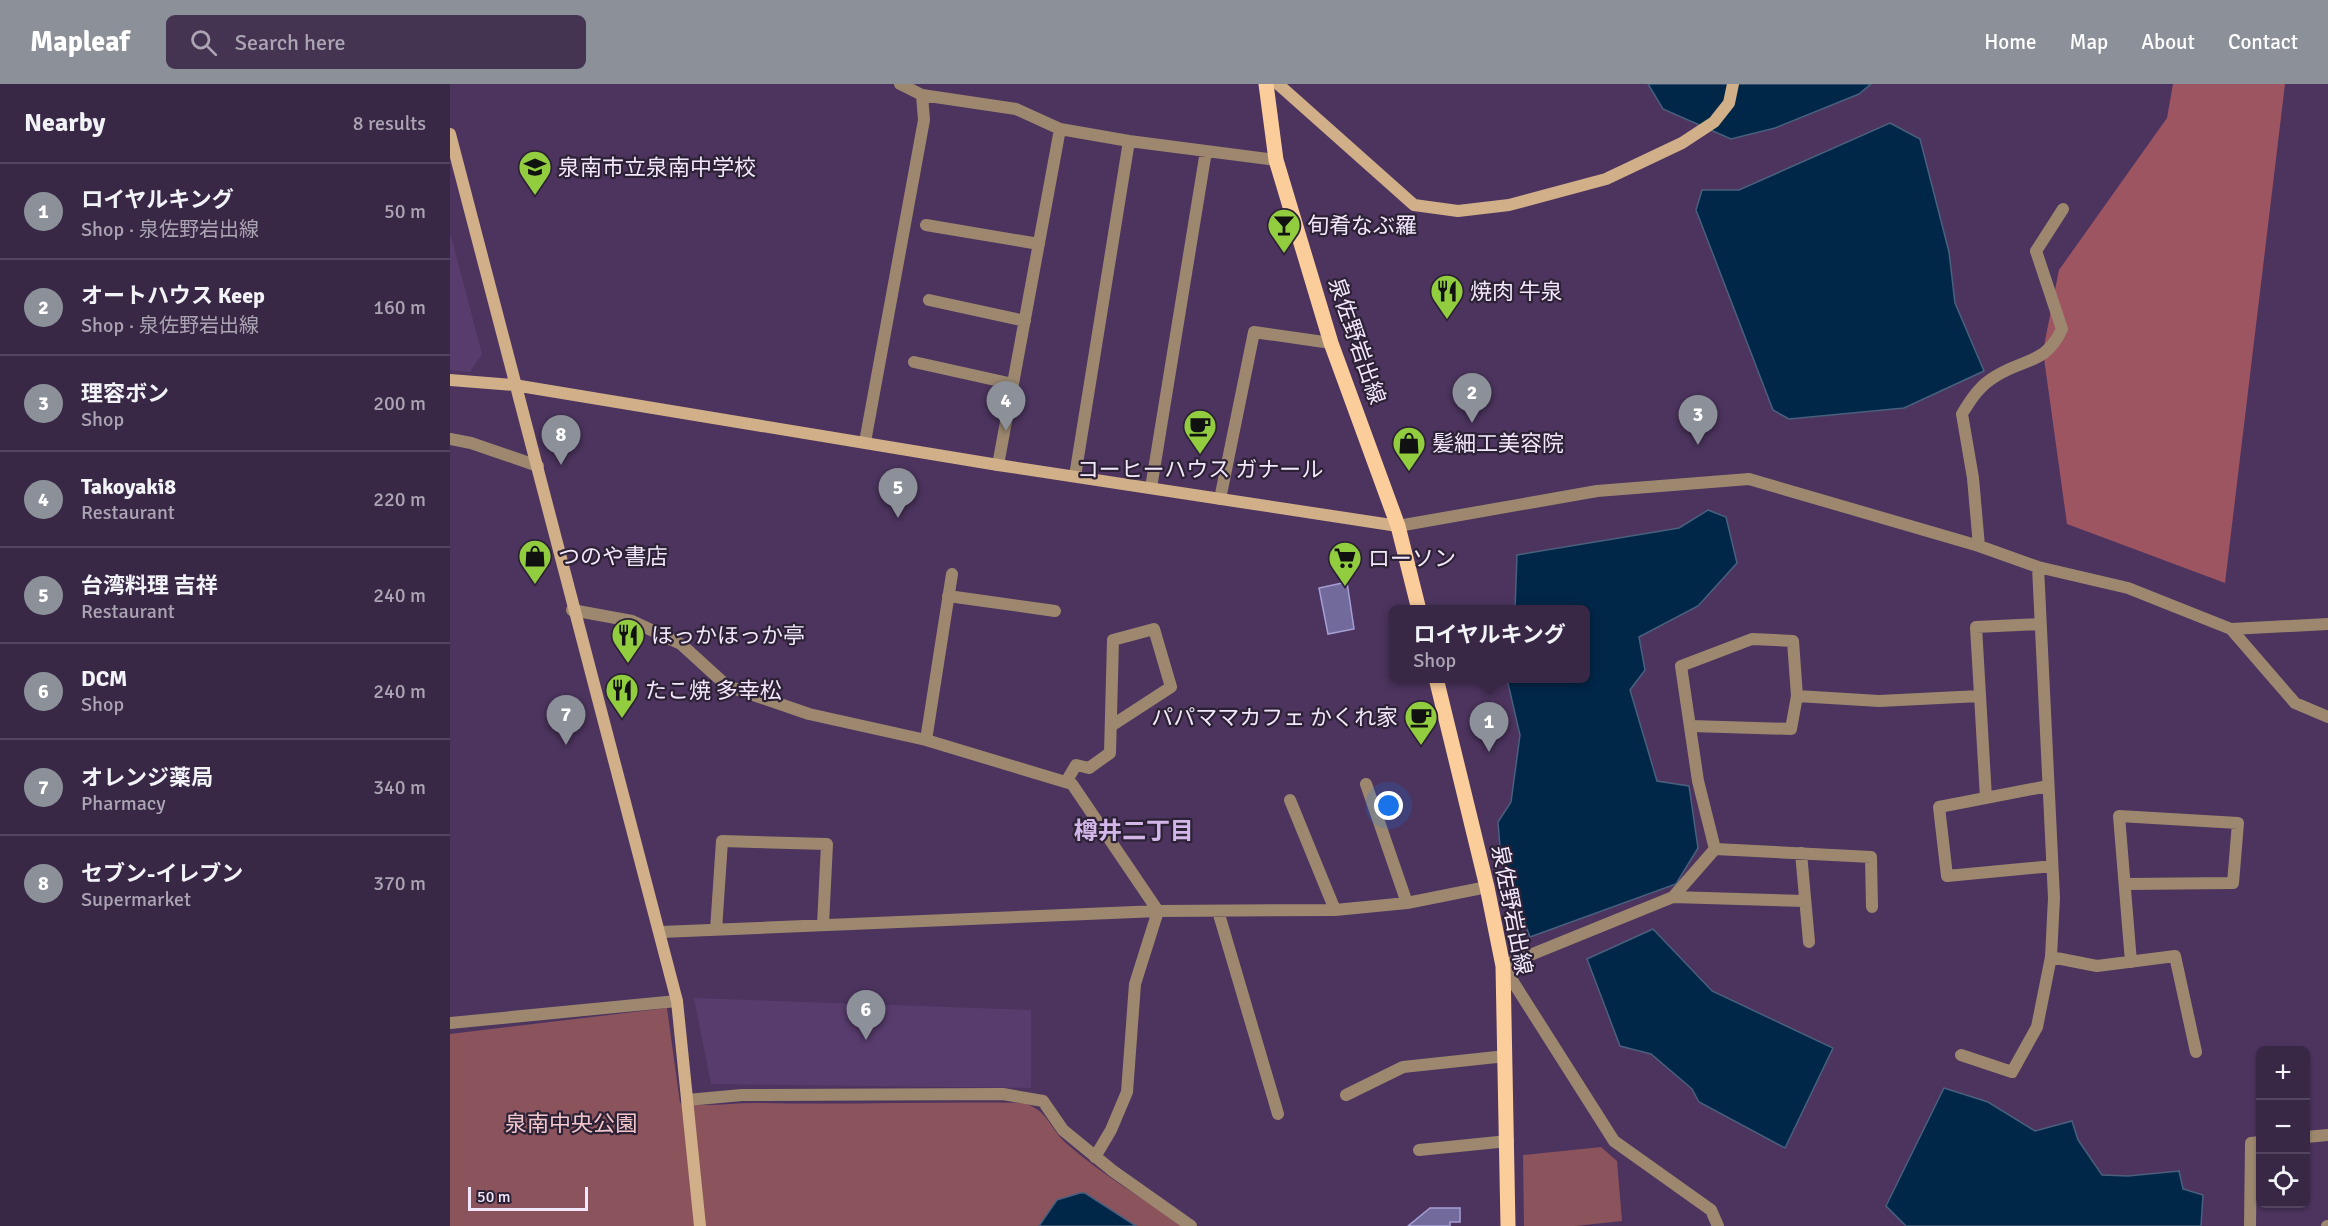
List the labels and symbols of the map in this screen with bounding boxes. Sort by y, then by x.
school or university icon: 泉南市立泉南中学校 [517,149,553,196]
place label: 泉南市立泉南中学校 [558,154,756,181]
bar icon: 旬肴なぶ羅 [1266,207,1302,254]
place label: 旬肴なぶ羅 [1307,212,1417,239]
restaurant icon: 焼肉 牛泉 [1429,273,1465,320]
street label: 泉佐野岩出線 [1323,274,1391,408]
place label: 焼肉 牛泉 [1470,278,1563,305]
pin: 2 [1452,374,1492,423]
pin: 4 [986,382,1026,431]
pin: 3 [1678,396,1718,445]
cafe icon: コーヒーハウス ガナール [1182,408,1218,455]
pin: 8 [542,416,580,465]
shop icon: 髪細工美容院 [1391,425,1427,472]
place label: 髪細工美容院 [1432,430,1564,457]
place label: コーヒーハウス ガナール [1077,456,1323,483]
pin: 5 [878,468,918,518]
shop icon: つのや書店 [517,538,553,585]
supermarket icon: ローソン [1327,540,1363,587]
place label: つのや書店 [558,543,668,570]
place label: ローソン [1368,545,1456,572]
restaurant icon: ほっかほっか亭 [610,617,646,664]
place label: ほっかほっか亭 [651,622,805,649]
restaurant icon: たこ焼 多幸松 [604,672,640,719]
place label: たこ焼 多幸松 [645,677,782,704]
pin: 7 [546,696,586,745]
cafe icon: パパママカフェ かくれ家 [1403,699,1439,746]
pin: 1 [1470,702,1508,752]
place label: パパママカフェ かくれ家 [1151,704,1398,731]
your location [1374,791,1403,820]
district label: 樽井二丁目 [1074,816,1194,846]
street label: 泉佐野岩出線 [1486,843,1538,977]
pin: 6 [846,990,886,1040]
park label: 泉南中央公園 [505,1110,637,1137]
scale bar [468,1184,588,1212]

